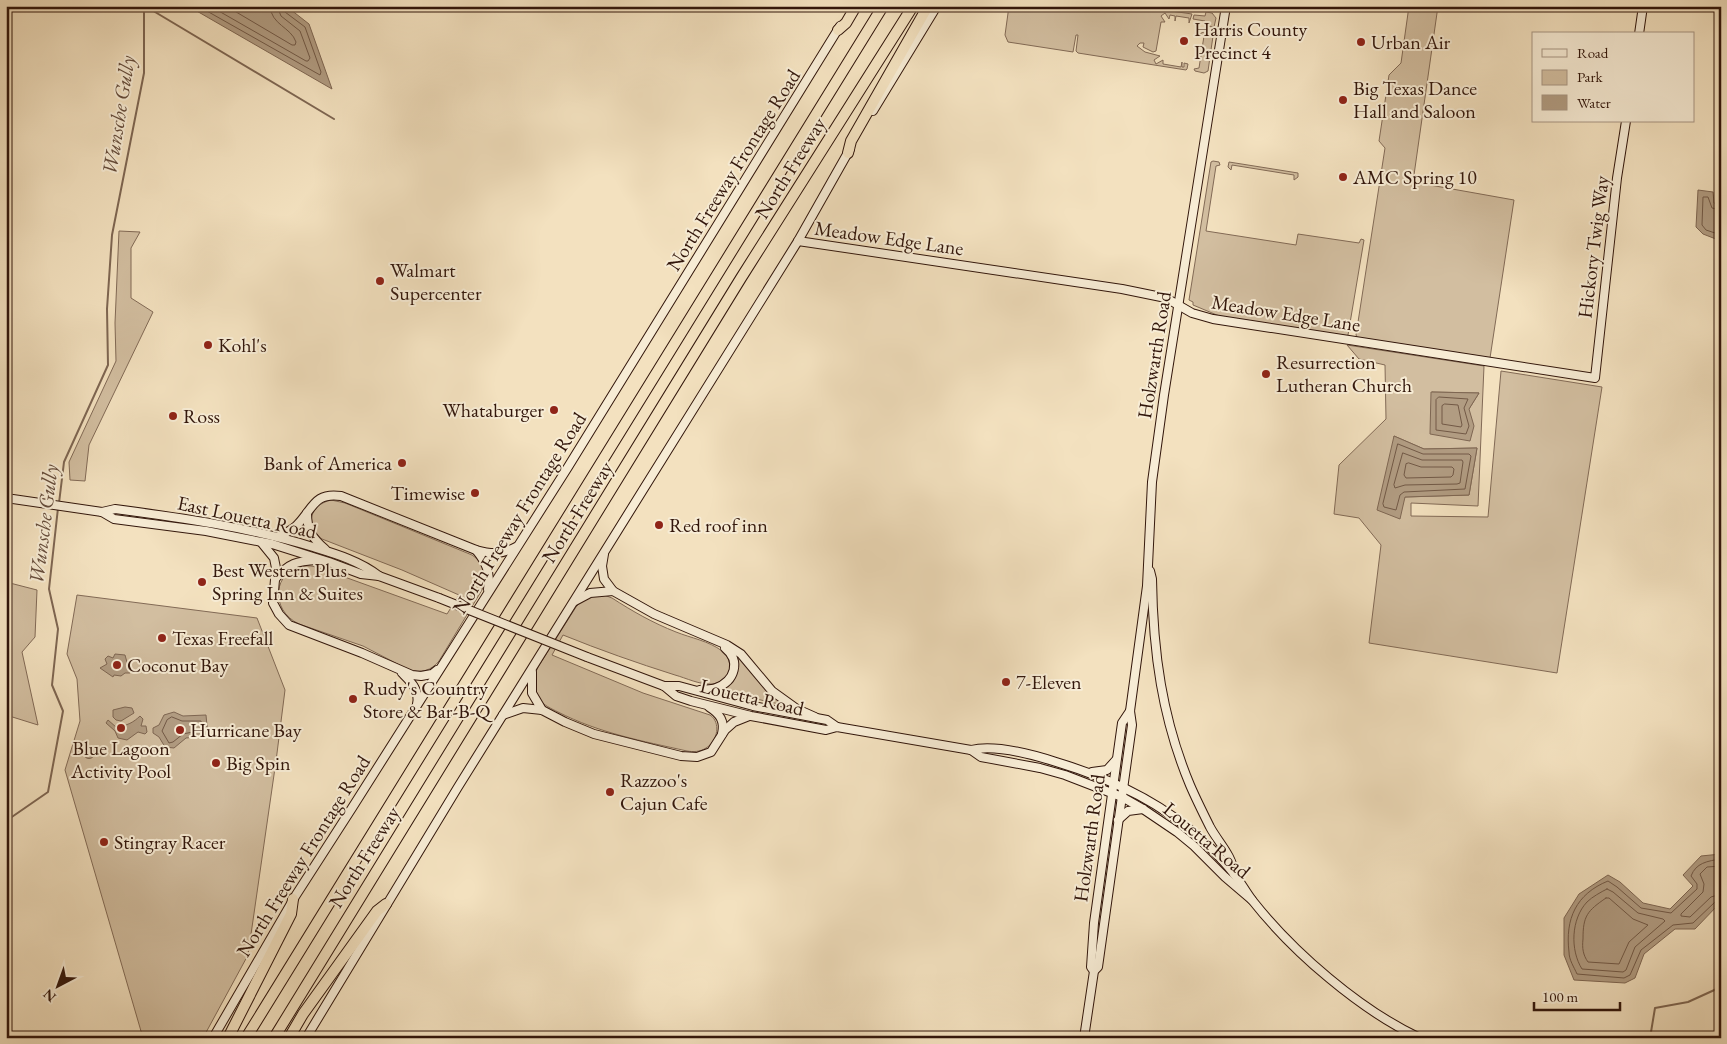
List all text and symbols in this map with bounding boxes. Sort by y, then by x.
place label: Harris County Precinct 4 [1194,16,1307,65]
place label: Urban Air [1371,29,1451,55]
legend [1532,32,1694,122]
marker: Harris County Precinct 4 [1178,35,1190,47]
marker: Urban Air [1355,36,1367,48]
text: Road [1577,43,1609,62]
water label: Wunsche Gully [95,53,141,176]
street label: North Freeway Frontage Road [660,63,806,276]
text: Park [1577,67,1604,86]
place label: Big Texas Dance Hall and Saloon [1353,75,1477,124]
text: Water [1577,93,1611,112]
marker: Big Texas Dance Hall and Saloon [1337,94,1349,106]
street label: North Freeway [748,112,832,224]
place label: AMC Spring 10 [1352,164,1477,190]
marker: AMC Spring 10 [1337,171,1349,183]
street label: Hickory Twig Way [1571,174,1615,320]
street label: Meadow Edge Lane [813,215,965,261]
place label: Walmart Supercenter [390,257,482,306]
marker: Walmart Supercenter [374,275,386,287]
street label: Meadow Edge Lane [1210,288,1362,338]
street label: Holzwarth Road [1131,289,1177,421]
place label: Kohl's [218,332,267,358]
marker: Kohl's [202,339,214,351]
place label: Resurrection Lutheran Church [1276,349,1412,398]
marker: Resurrection Lutheran Church [1260,368,1272,380]
place label: Whataburger [442,397,544,423]
place label: Ross [183,403,220,429]
marker: Whataburger [548,404,560,416]
street label: North Freeway Frontage Road [446,406,592,619]
marker: Ross [167,410,179,422]
place label: Bank of America [263,450,392,476]
street label: North Freeway [535,456,619,568]
marker: Bank of America [396,457,408,469]
water label: Wunsche Gully [22,462,64,585]
place label: Timewise [390,480,465,506]
marker: Timewise [469,487,481,499]
street label: East Louetta Road [175,490,320,545]
place label: Red roof inn [669,512,768,538]
marker: Red roof inn [653,519,665,531]
place label: Best Western Plus Spring Inn & Suites [212,557,363,606]
marker: Best Western Plus Spring Inn & Suites [196,576,208,588]
place label: Texas Freefall [172,625,273,651]
marker: Texas Freefall [156,632,168,644]
place label: Coconut Bay [127,652,229,678]
marker: Coconut Bay [111,659,123,671]
place label: 7-Eleven [1016,669,1082,695]
street label: Louetta Road [697,672,808,722]
place label: Rudy's Country Store & Bar-B-Q [363,675,493,724]
marker: 7-Eleven [1000,676,1012,688]
marker: Rudy's Country Store & Bar-B-Q [347,693,359,705]
place label: Hurricane Bay [190,717,302,743]
marker: Blue Lagoon Activity Pool [115,722,127,734]
marker: Hurricane Bay [174,724,186,736]
place label: Blue Lagoon Activity Pool [70,735,171,784]
place label: Big Spin [226,750,291,776]
street label: North Freeway Frontage Road [231,751,375,961]
marker: Big Spin [210,757,222,769]
place label: Razzoo's Cajun Cafe [620,767,708,816]
street label: Holzwarth Road [1067,772,1111,904]
marker: Razzoo's Cajun Cafe [604,786,616,798]
street label: Louetta Road [1158,796,1257,885]
street label: North Freeway [323,802,405,912]
place label: Stingray Racer [114,829,226,855]
marker: Stingray Racer [98,836,110,848]
north arrow [32,962,82,1012]
scale bar [1534,979,1621,1011]
text: N [39,985,60,1006]
text: 100 m [1542,987,1579,1006]

